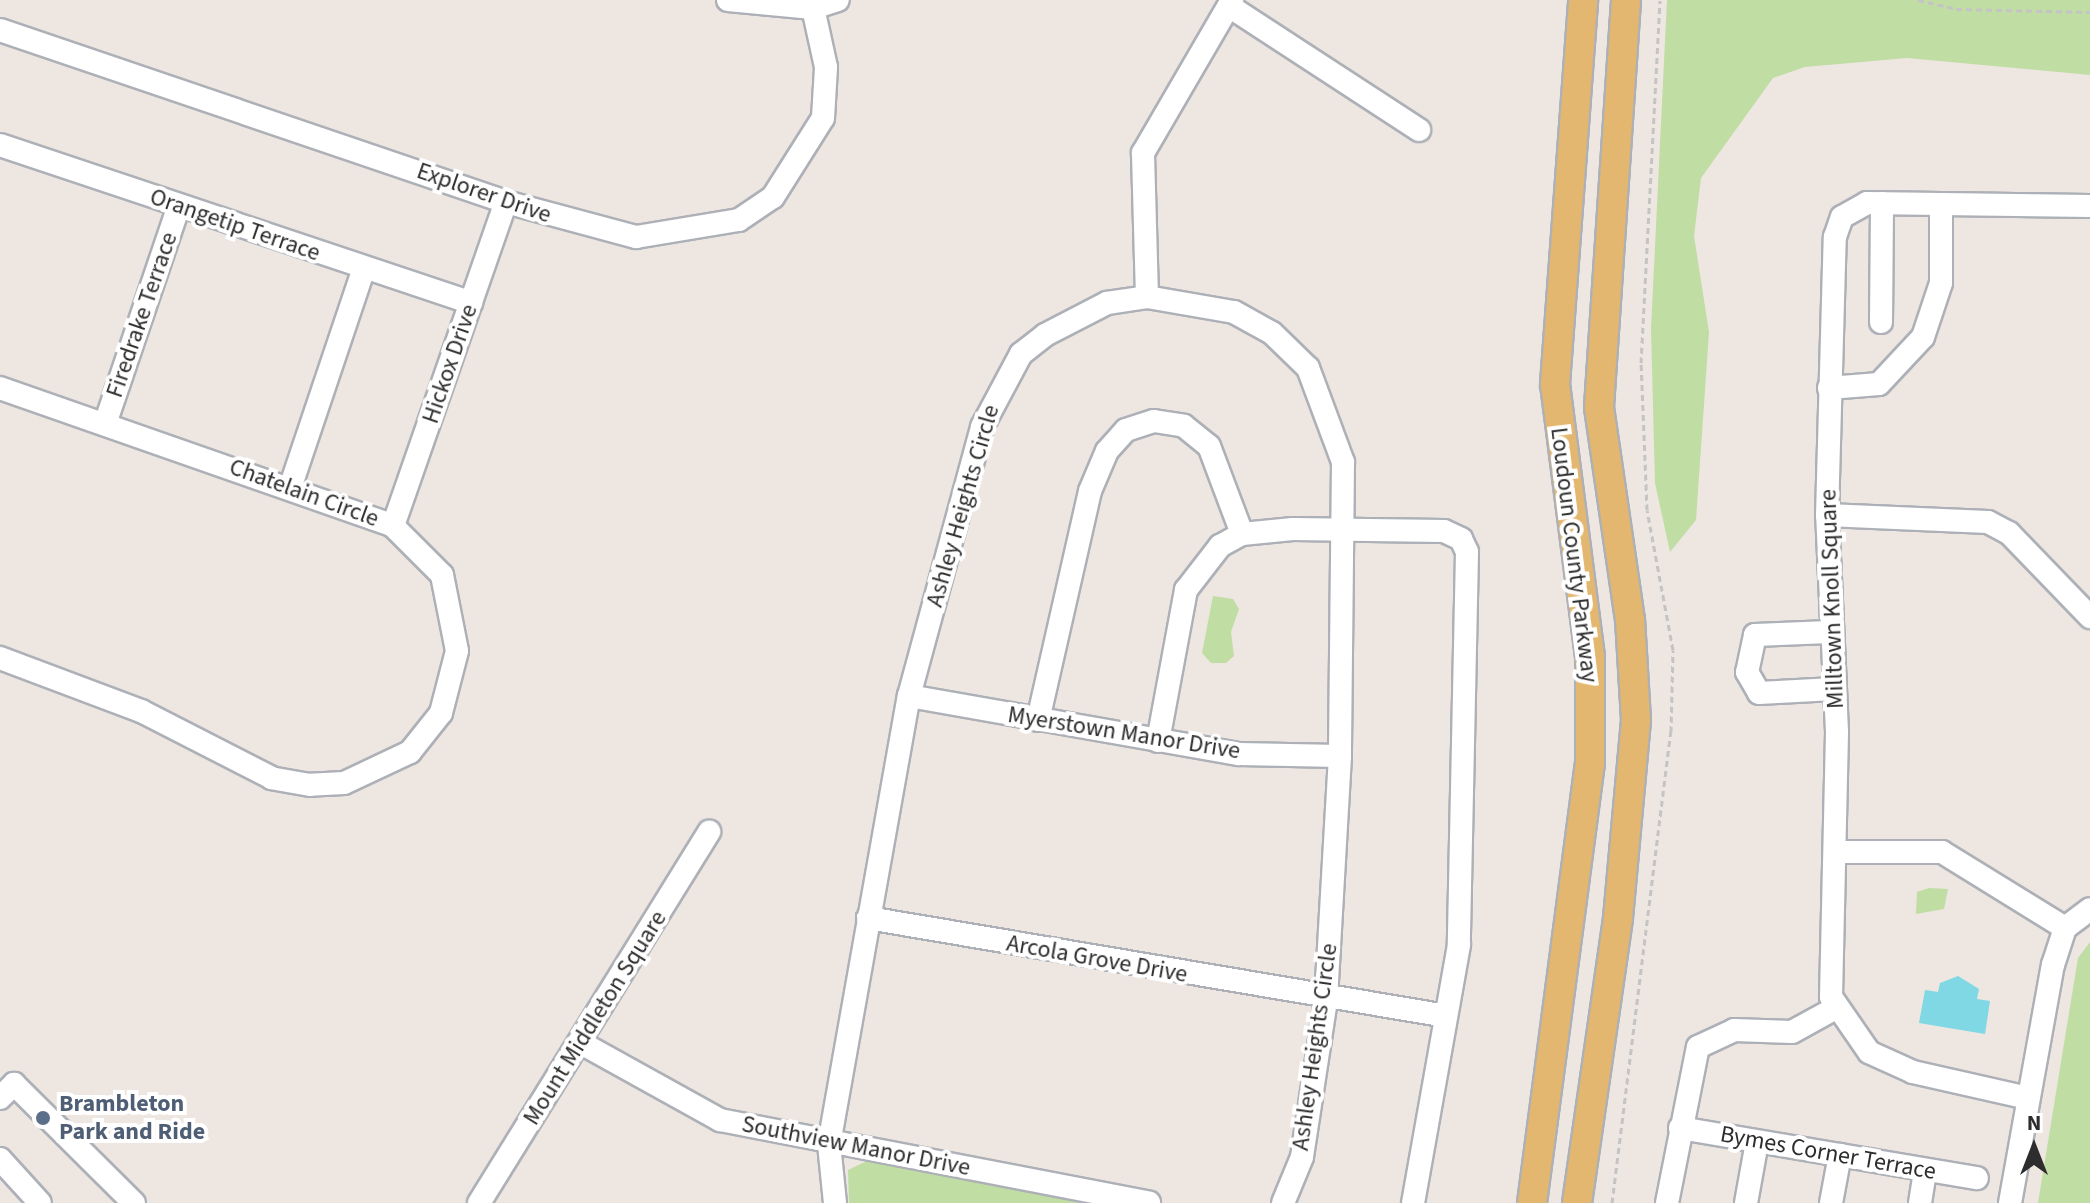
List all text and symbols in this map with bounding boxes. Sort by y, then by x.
street label: Explorer Drive [413,157,555,229]
street label: Orangetip Terrace [146,182,324,268]
street label: Firedrake Terrace [100,229,184,401]
street label: Hickox Drive [416,301,484,427]
street label: Ashley Heights Circle [920,402,1006,610]
street label: Loudoun County Parkway [1544,426,1604,684]
street label: Chatelain Circle [225,453,383,533]
street label: Milltown Knoll Square [1814,489,1850,709]
street label: Myerstown Manor Drive [1006,700,1242,766]
street label: Mount Middleton Square [517,905,673,1131]
street label: Arcola Grove Drive [1004,929,1190,989]
street label: Ashley Heights Circle [1286,942,1344,1152]
place label: Brambleton Park and Ride [59,1090,205,1146]
north arrow [1994,1107,2074,1187]
text: N [2027,1107,2041,1139]
marker: Brambleton Park and Ride [34,1109,52,1127]
street label: Southview Manor Drive [739,1110,973,1182]
street label: Bymes Corner Terrace [1718,1120,1938,1186]

